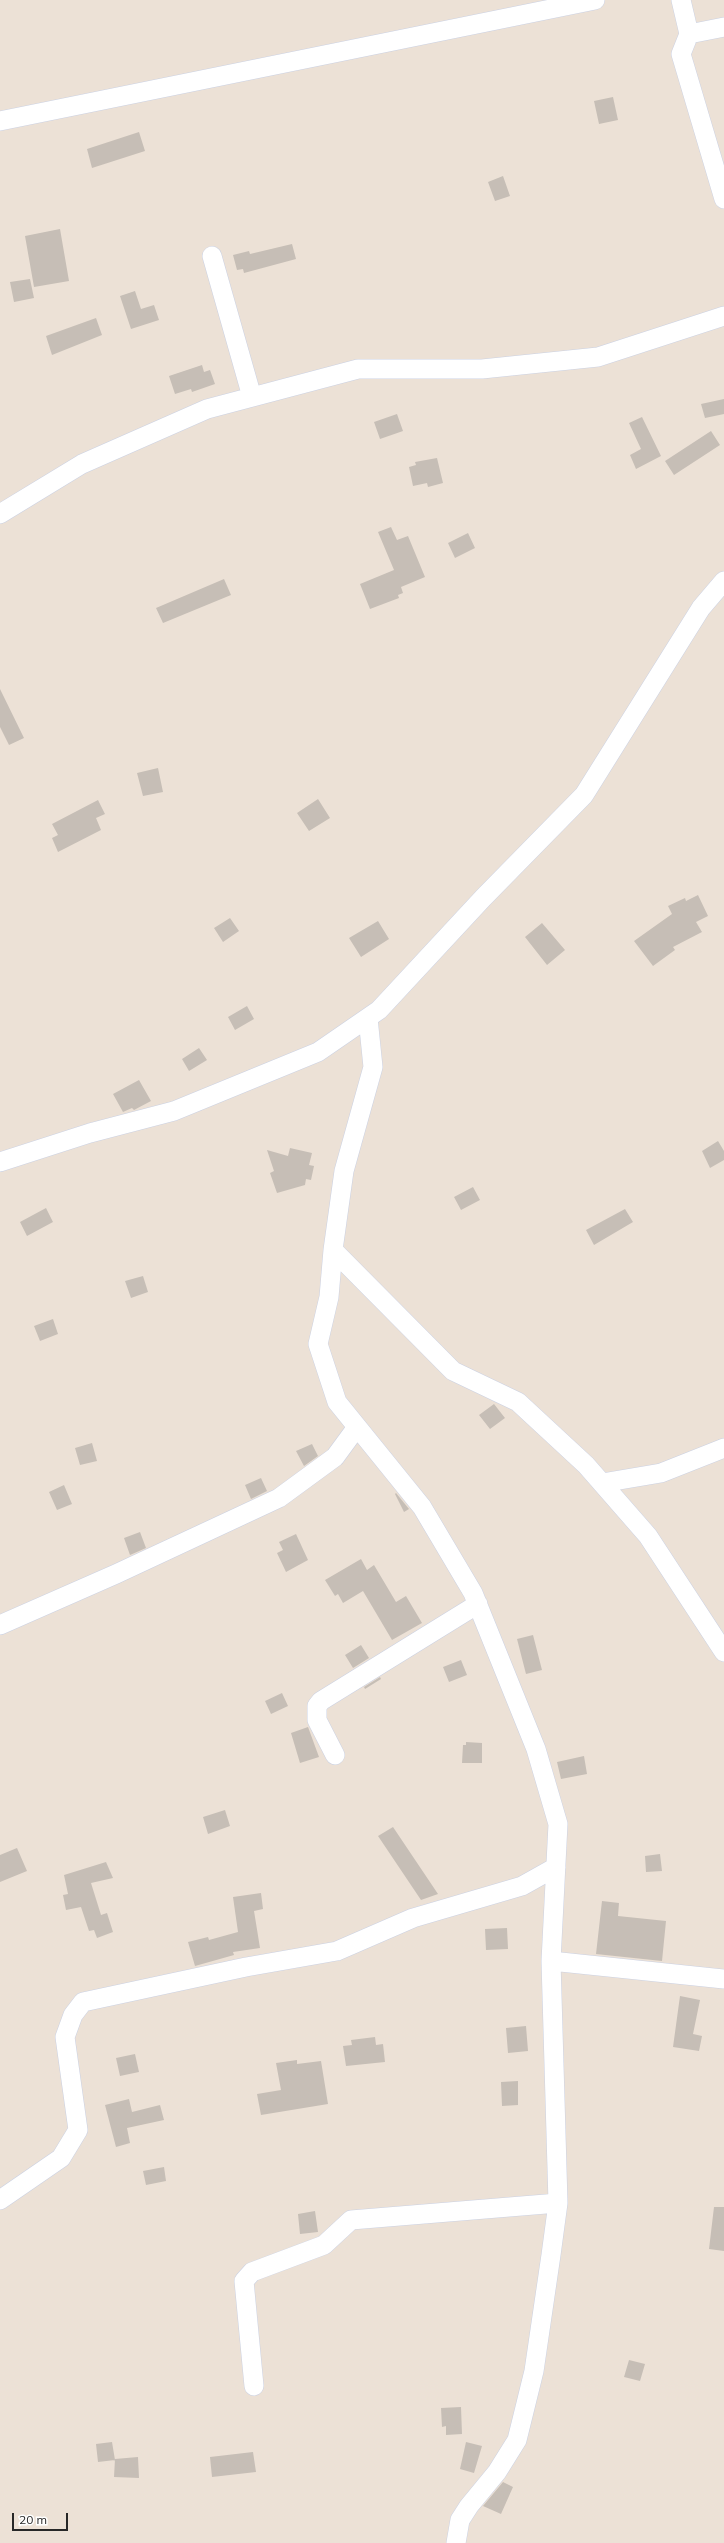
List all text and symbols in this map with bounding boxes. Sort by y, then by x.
scale bar [14,2505,70,2531]
text: 20 m [19,2512,47,2527]

